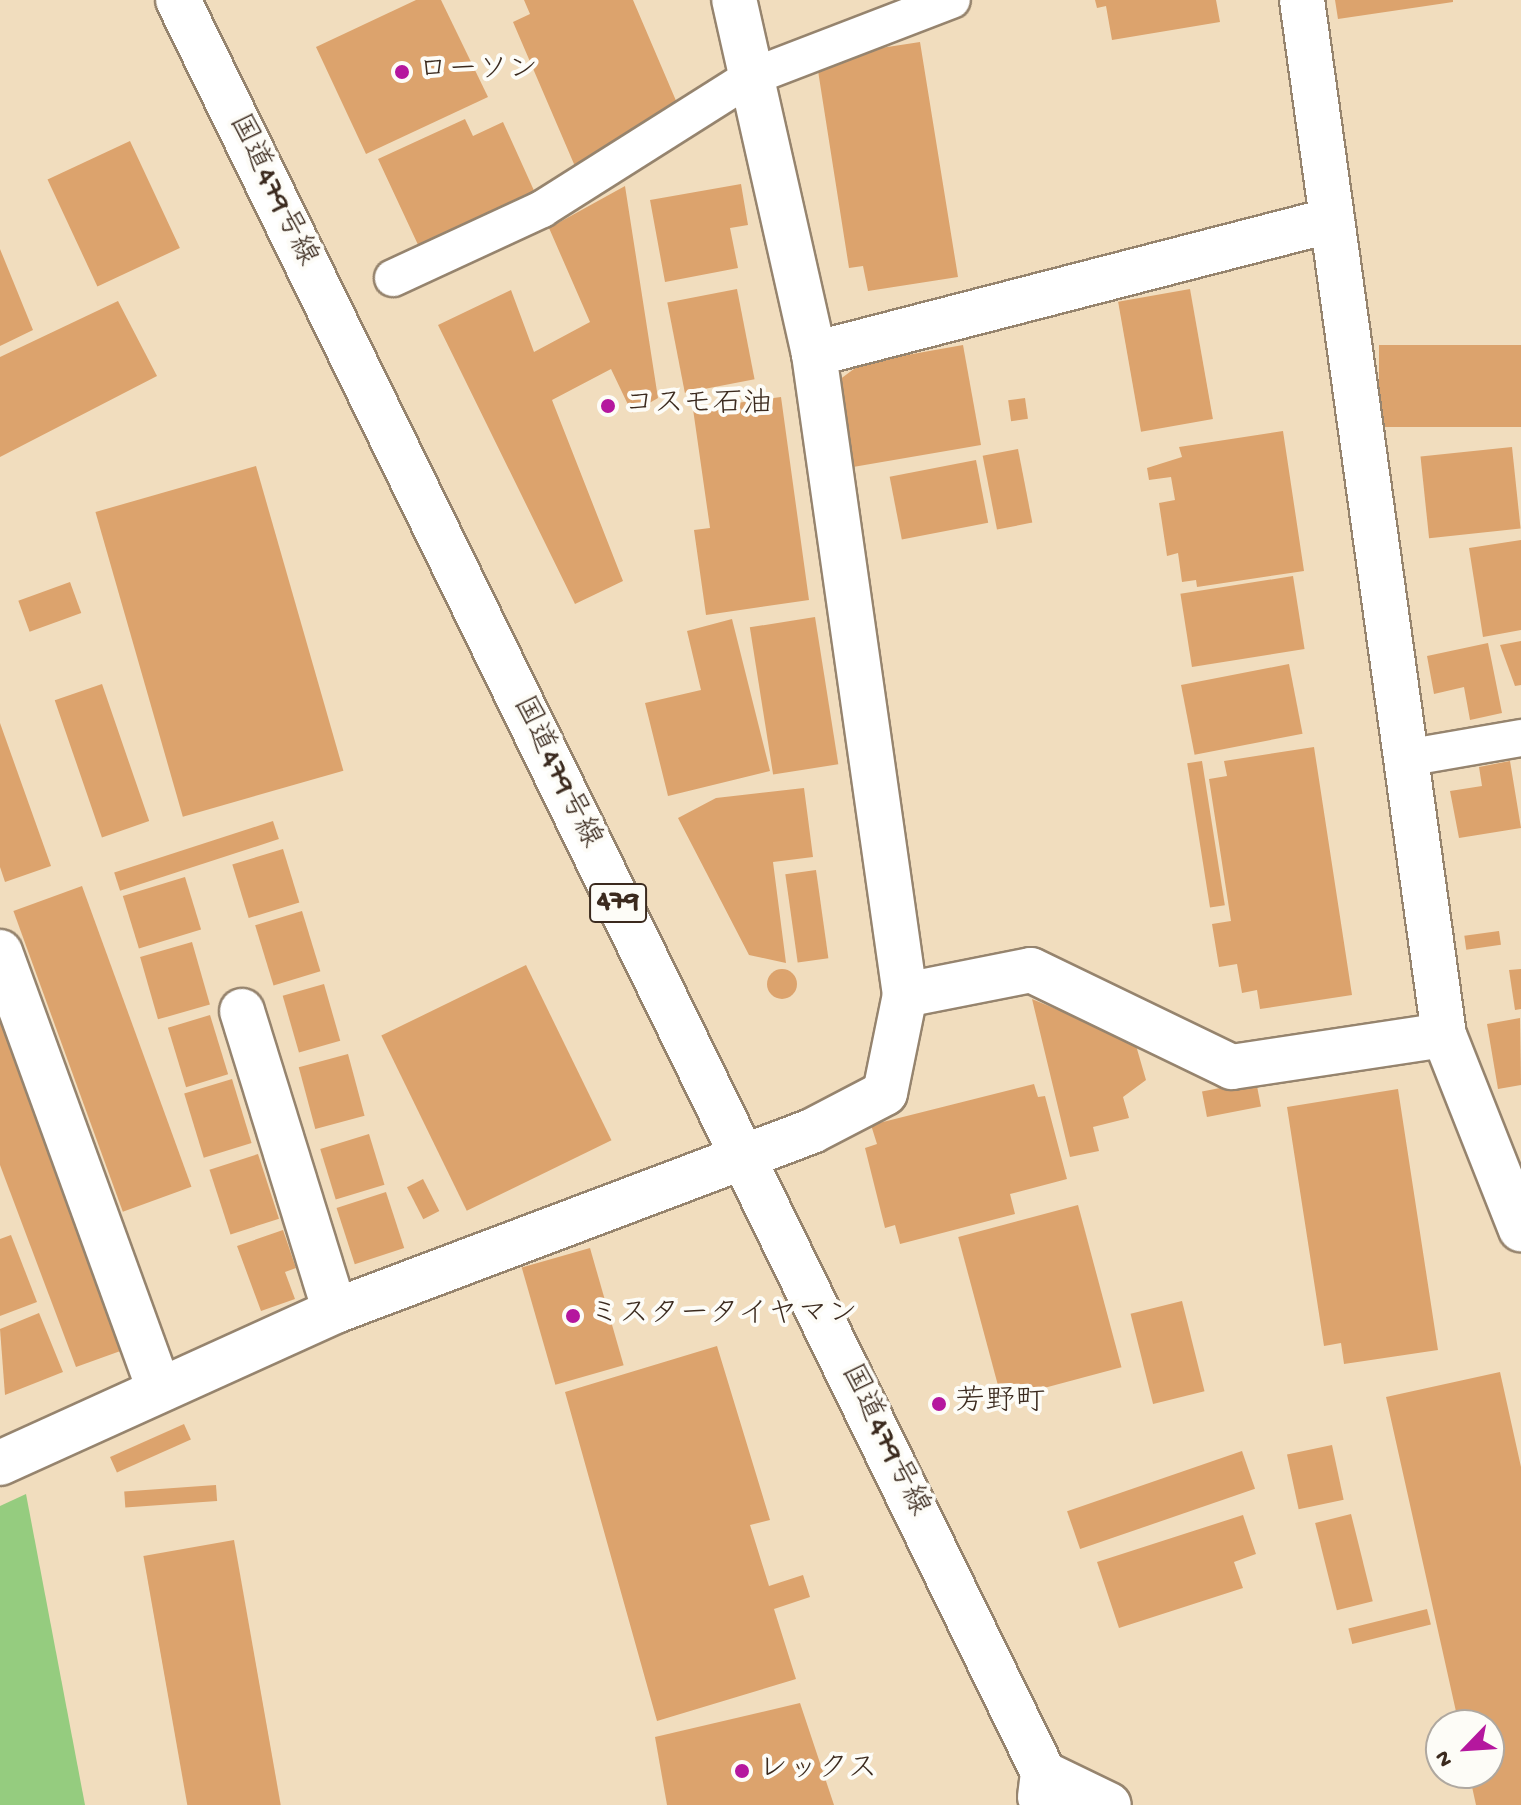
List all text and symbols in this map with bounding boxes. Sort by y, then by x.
place label: ローソン [418,54,538,90]
marker: ローソン [393,63,411,81]
street label: 国道479号線 [219,109,323,273]
place label: コスモ石油 [624,388,774,424]
marker: コスモ石油 [599,397,617,415]
street label: 国道479号線 [503,691,607,855]
road number: 479 [588,879,648,927]
place label: ミスタータイヤマン [589,1298,859,1334]
marker: ミスタータイヤマン [564,1307,582,1325]
street label: 国道479号線 [831,1359,935,1523]
place label: 芳野町 [955,1386,1045,1422]
marker: 芳野町 [930,1395,948,1413]
north arrow [1425,1709,1505,1789]
text: N [1430,1746,1460,1770]
place label: レックス [758,1753,878,1789]
marker: レックス [733,1762,751,1780]

